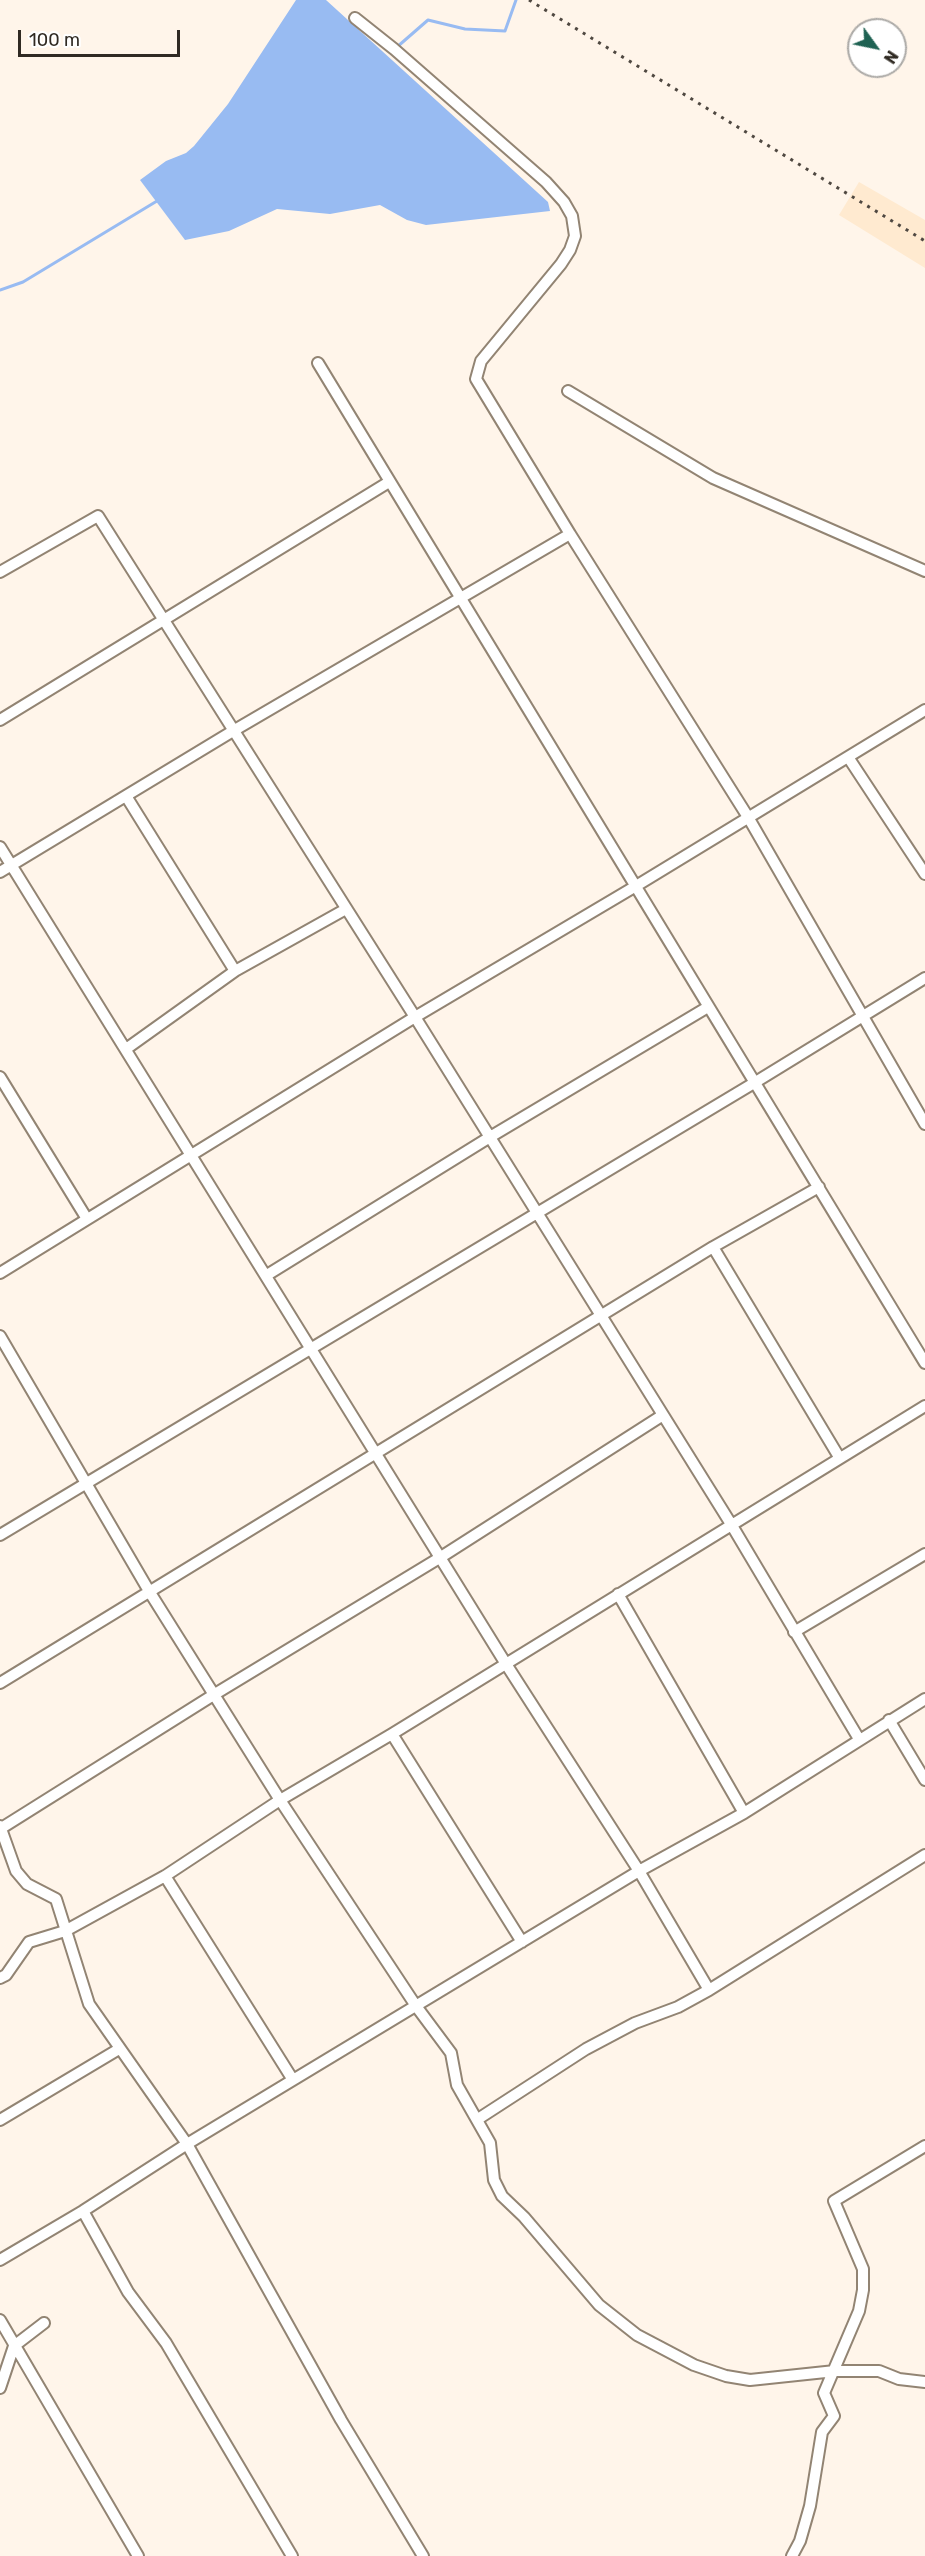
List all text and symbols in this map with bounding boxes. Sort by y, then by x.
scale bar [21,18,183,56]
north arrow [847,18,907,78]
text: 100 m [29,29,80,51]
text: N [880,47,902,67]

